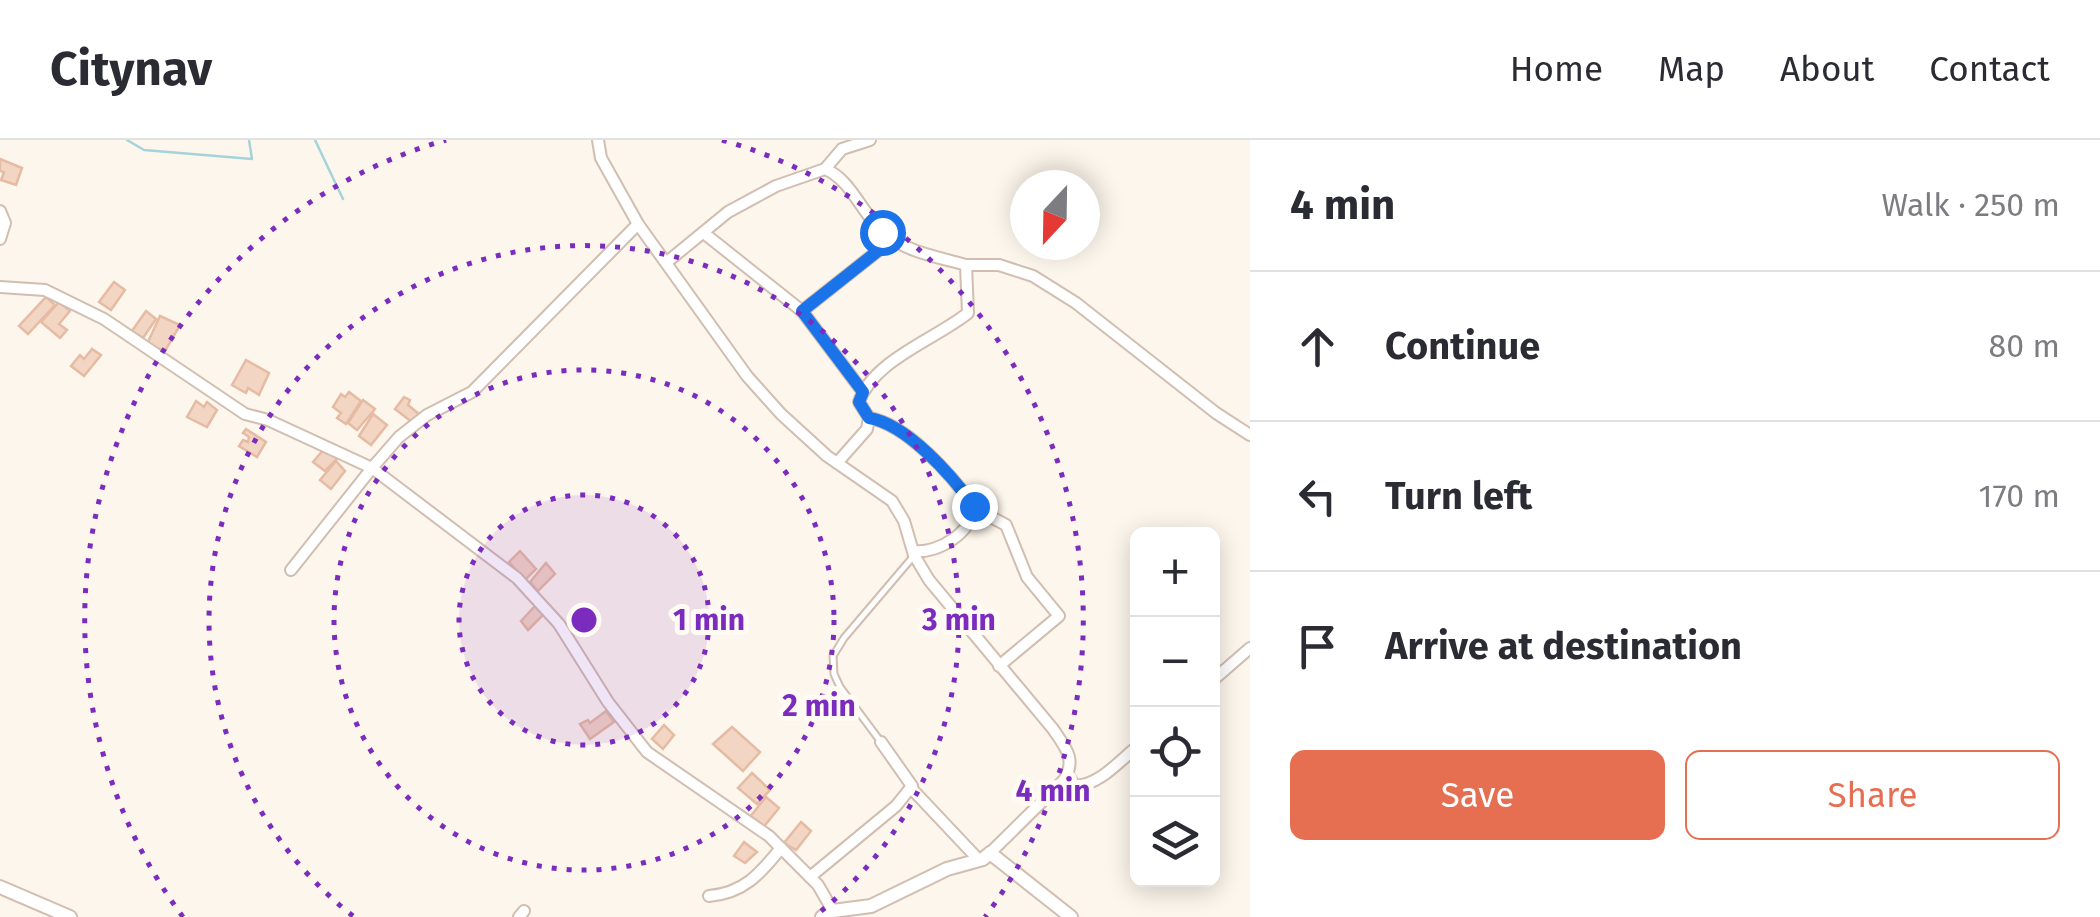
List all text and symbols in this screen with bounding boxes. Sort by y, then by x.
text: Citynav [50,40,212,98]
text: Home [1510,48,1603,90]
text: Map [1658,48,1725,90]
text: About [1780,48,1874,90]
text: Contact [1929,48,2050,90]
north arrow [1010,170,1100,260]
text: 4 min [1290,180,1395,230]
text: Walk · 250 m [1881,186,2060,224]
route start [860,210,906,256]
icon: ahead [1290,319,1345,374]
text: Continue [1385,323,1540,369]
text: 80 m [1989,327,2060,365]
icon: left [1290,469,1345,524]
text: Turn left [1385,473,1532,519]
text: 170 m [1979,477,2060,515]
route end [952,484,998,530]
map controls [1130,527,1220,887]
button: + [1130,527,1220,617]
centre of rings [566,602,602,638]
text: 1 min [673,602,745,638]
text: 3 min [921,602,996,638]
button: − [1130,617,1220,707]
icon: arrive [1290,619,1345,674]
text: Arrive at destination [1385,623,1742,669]
text: 2 min [782,688,856,724]
button: locate [1130,707,1220,797]
button: Save [1290,750,1665,840]
button: Share [1685,750,2060,840]
text: 4 min [1015,773,1091,809]
button: layers [1130,797,1220,887]

